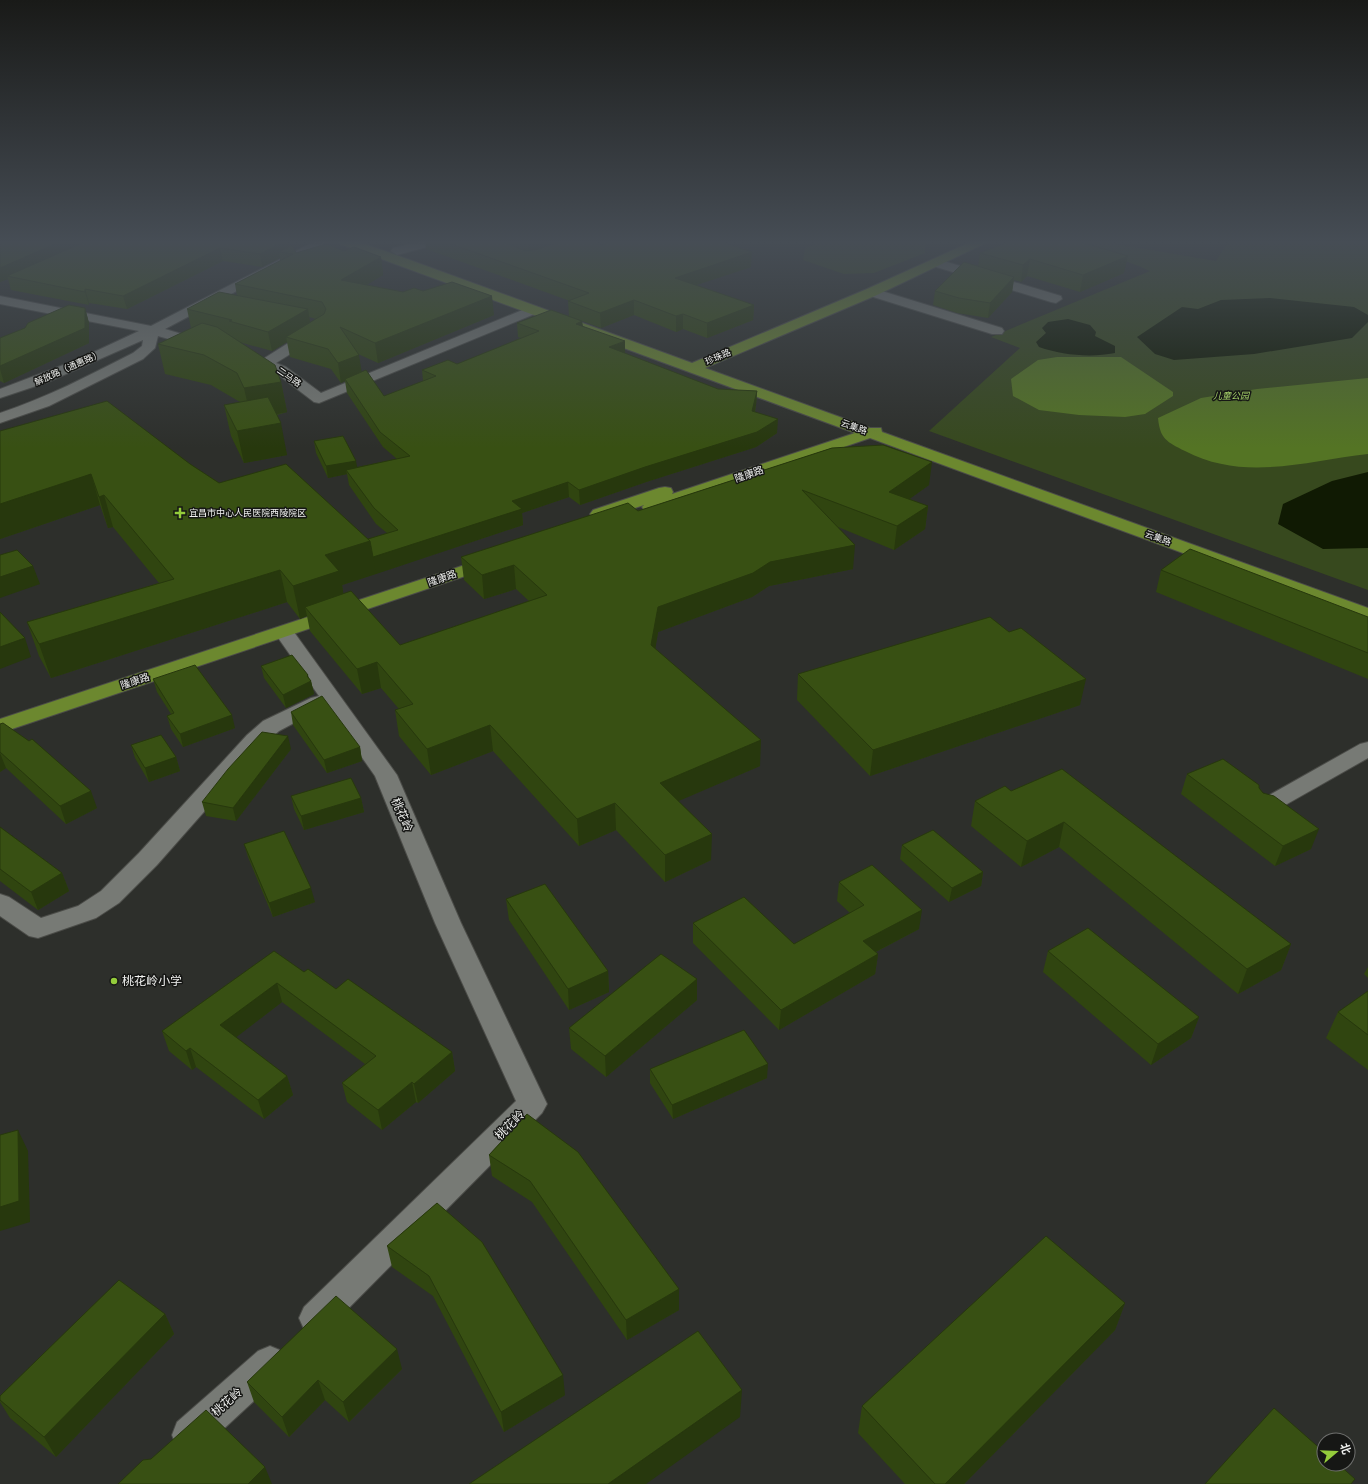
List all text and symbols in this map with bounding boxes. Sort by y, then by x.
street label: 珍珠路 [704,347,732,367]
street label: 解放路（通惠路） [33,349,103,387]
street label: 二马路 [275,365,303,389]
park label: 儿童公园 [1213,391,1251,401]
street label: 云集路 [840,418,868,436]
street label: 隆康路 [733,464,765,484]
marker: 宜昌市中心人民医院西陵院区 [174,507,186,519]
place label: 宜昌市中心人民医院西陵院区 [189,508,306,518]
street label: 云集路 [1144,529,1172,547]
street label: 隆康路 [426,568,458,588]
street label: 隆康路 [119,671,151,691]
street label: 桃花岭 [389,796,415,834]
place label: 桃花岭小学 [122,974,182,988]
marker: 桃花岭小学 [109,976,119,986]
street label: 桃花岭 [492,1107,528,1143]
street label: 桃花岭 [209,1385,245,1419]
north arrow [1316,1432,1356,1472]
text: 北 [1337,1442,1353,1456]

